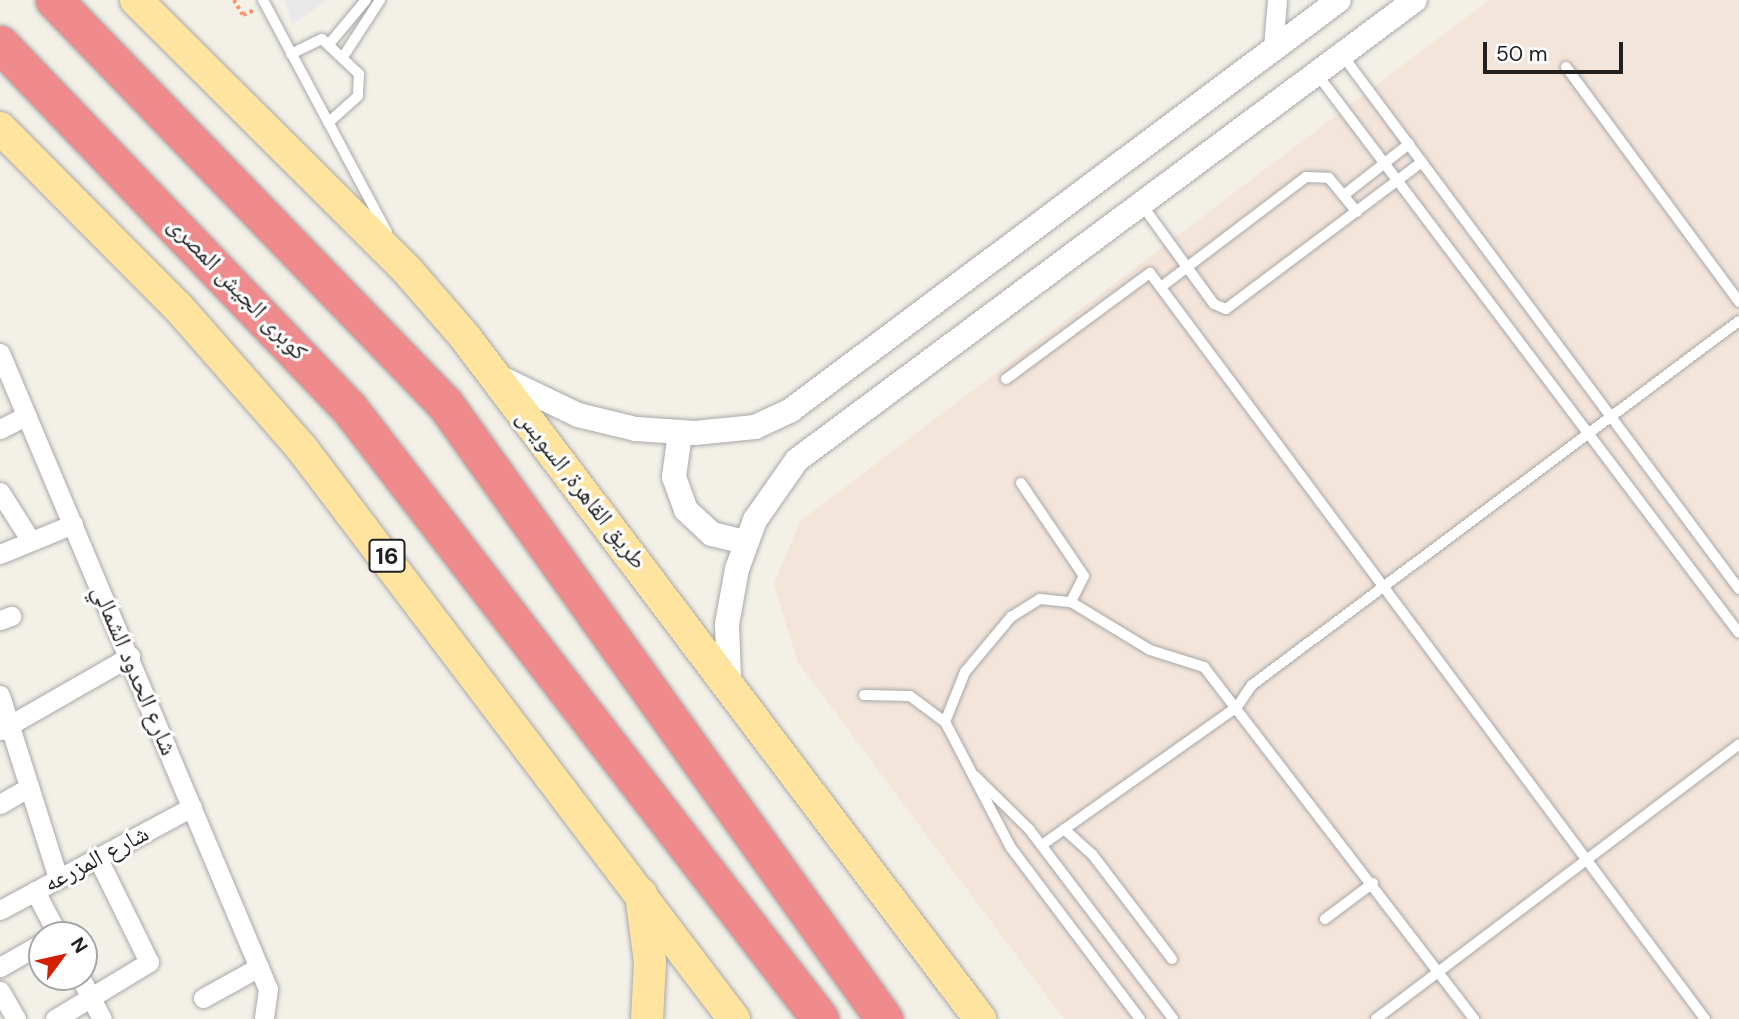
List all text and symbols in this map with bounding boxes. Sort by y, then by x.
scale bar [1487,28,1627,72]
text: 50 m [1496,40,1547,68]
street label: كوبرى الجيش المصرى [162,210,314,366]
street label: طريق القاهرة, السويس [511,403,653,575]
road number: 16 [368,536,406,576]
street label: شارع الحدود الشمالي [86,581,184,759]
street label: شارع المزرعه [39,818,153,898]
north arrow [28,921,98,991]
text: N [65,933,94,958]

